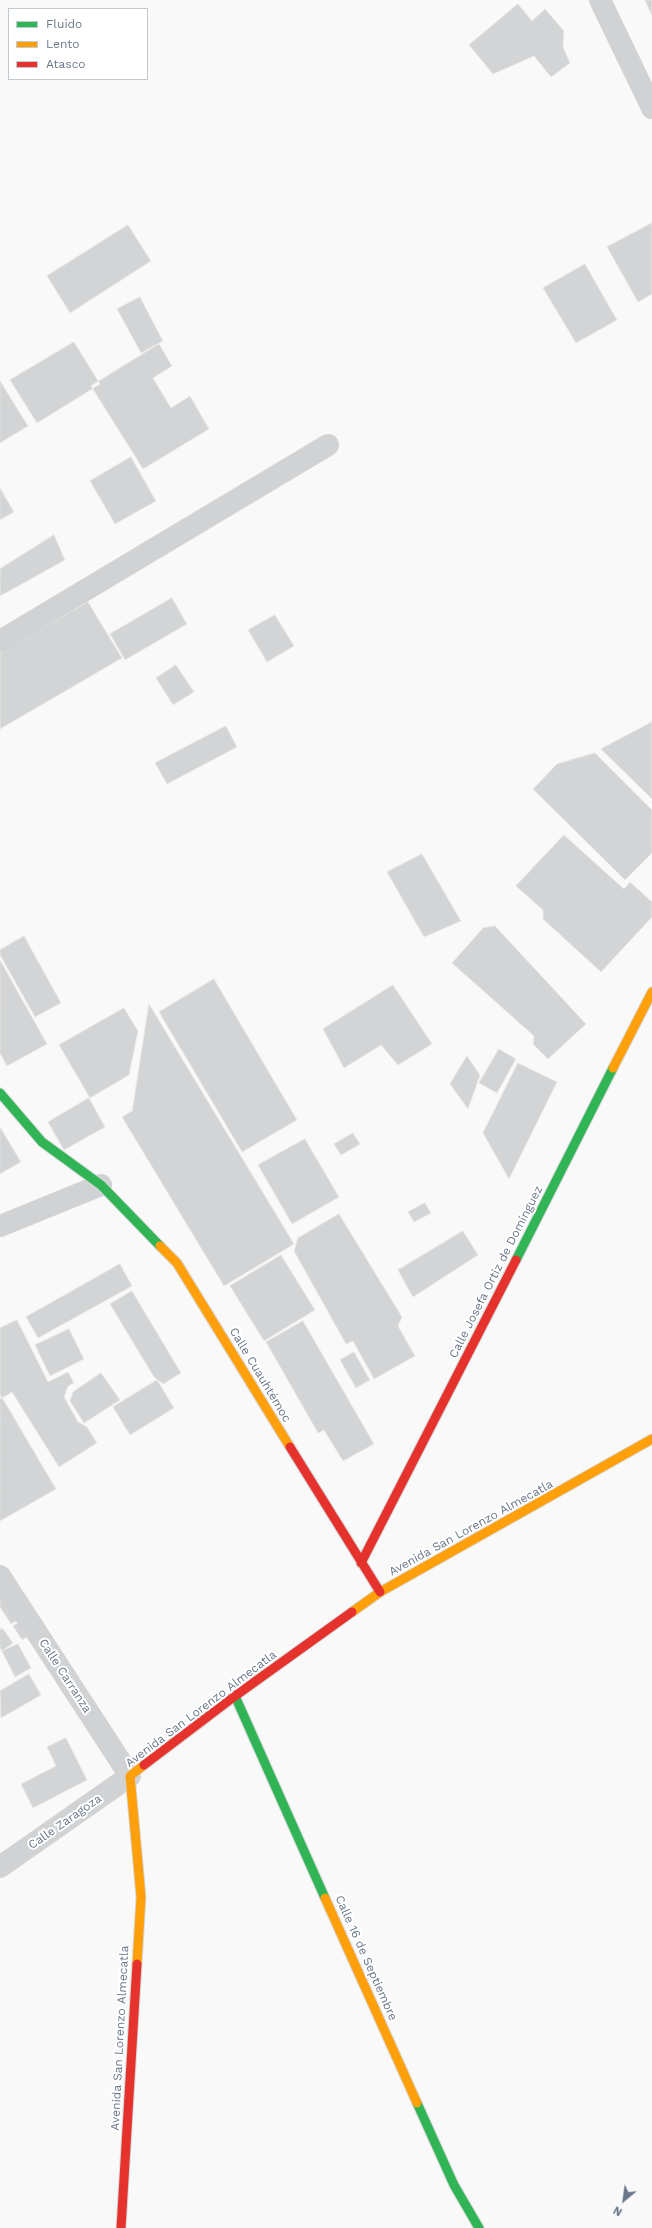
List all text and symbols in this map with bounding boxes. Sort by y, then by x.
legend [8,8,148,80]
text: Fluido [46,17,82,31]
text: Lento [46,37,80,51]
text: Atasco [46,57,86,71]
street label: Calle Josefa Ortiz de Domínguez [446,1183,546,1361]
street label: Calle Cuauhtémoc [226,1325,294,1425]
street label: Avenida San Lorenzo Almecatla [387,1477,555,1579]
street label: Calle Carranza [36,1636,94,1716]
street label: Avenida San Lorenzo Almecatla [123,1648,279,1770]
street label: Calle Zaragoza [26,1791,104,1853]
street label: Calle 16 de Septiembre [332,1893,400,2023]
street label: Avenida San Lorenzo Almecatla [108,1945,132,2131]
north arrow [604,2180,644,2220]
text: N [611,2203,625,2219]

